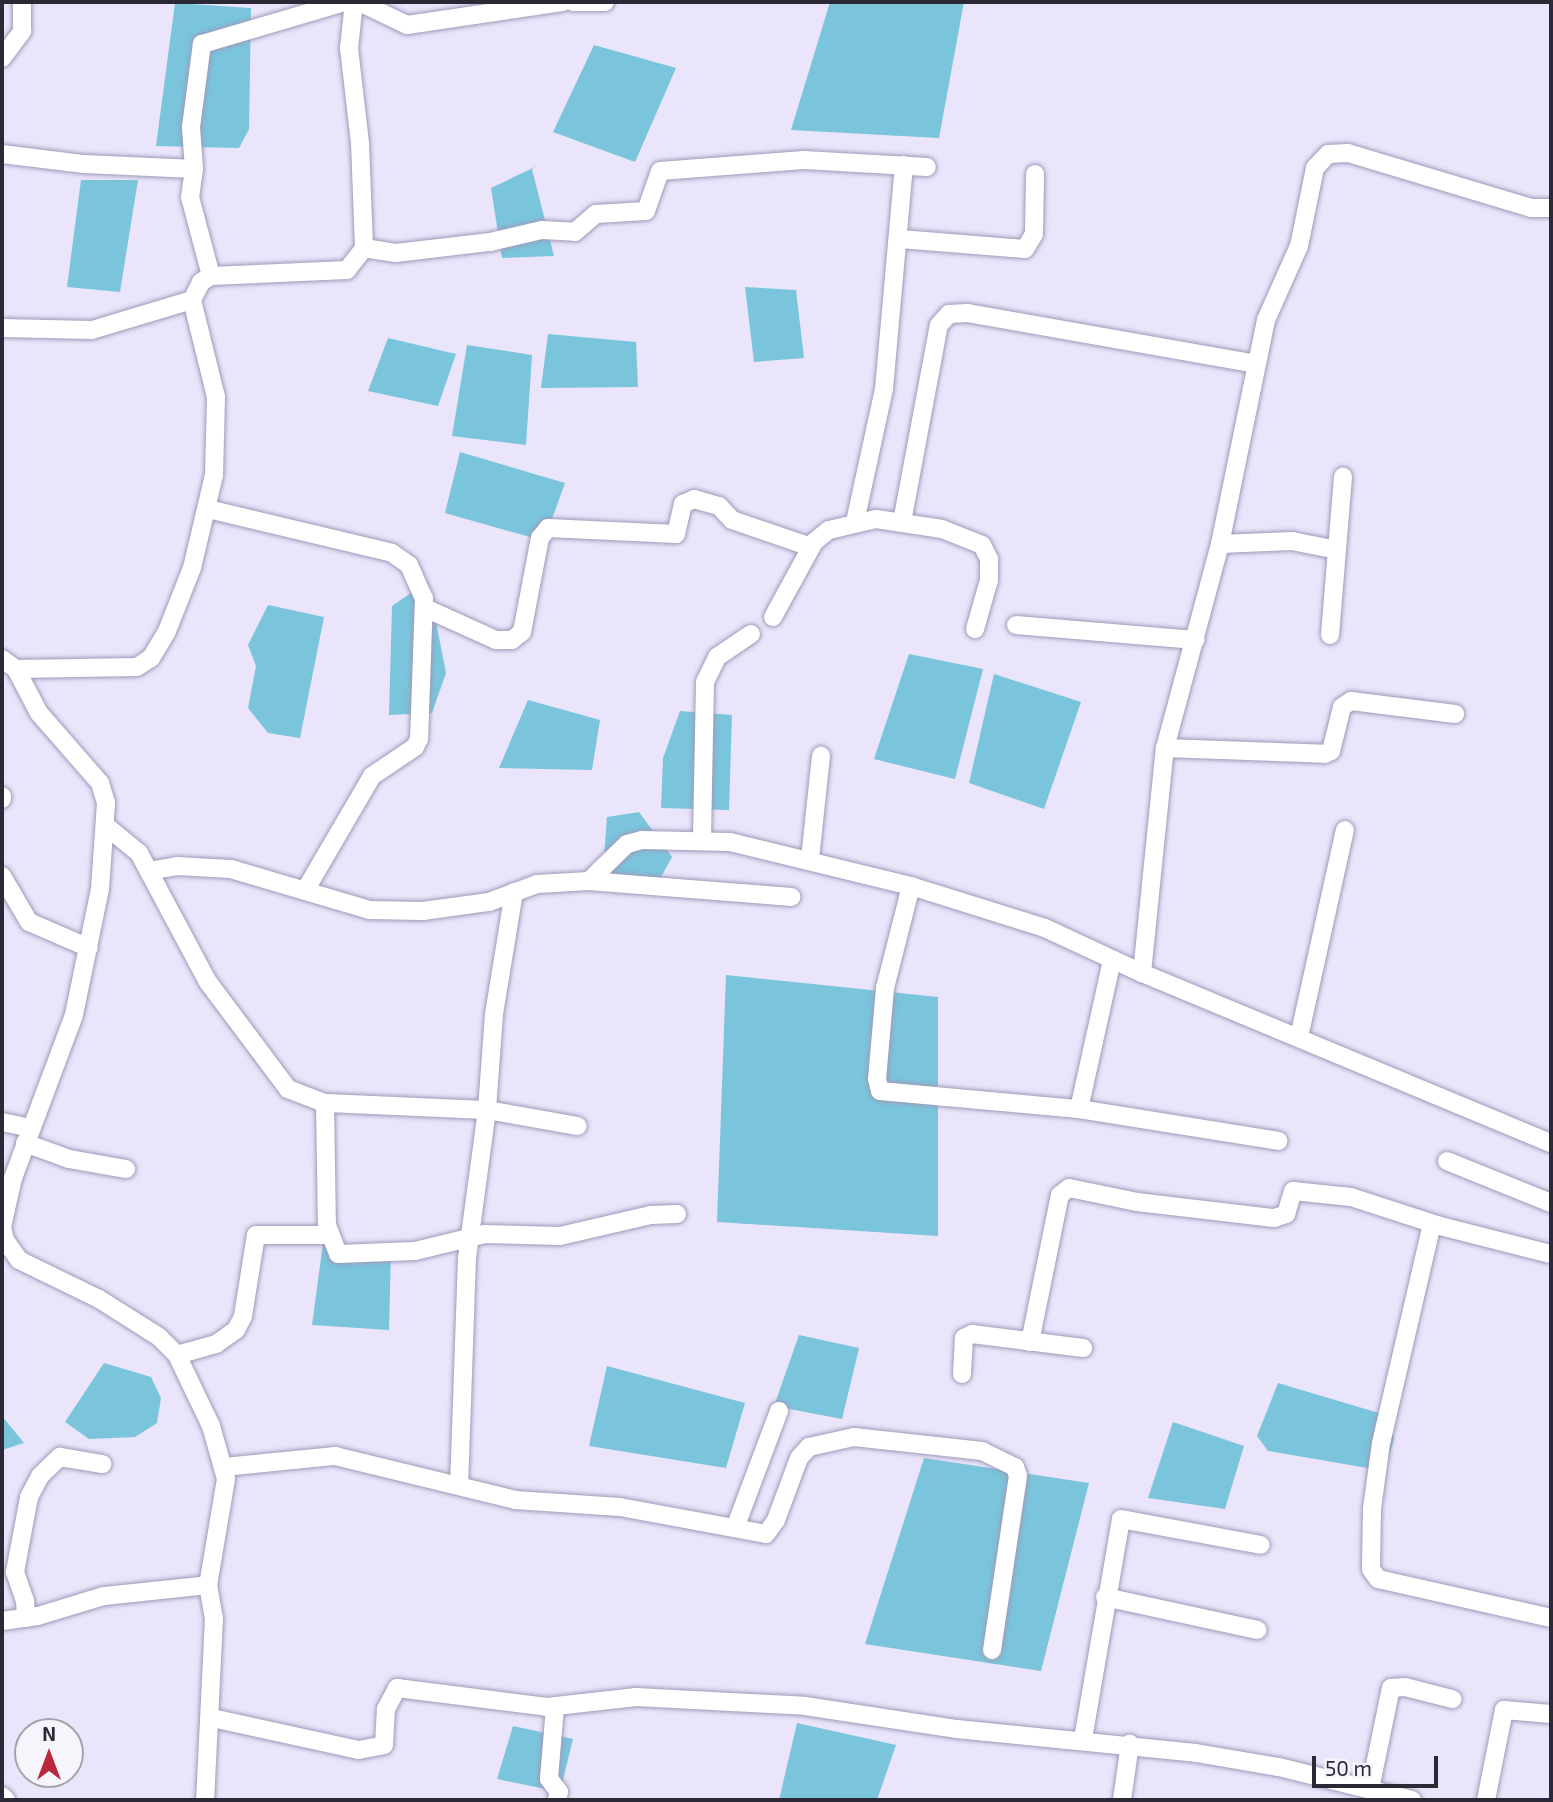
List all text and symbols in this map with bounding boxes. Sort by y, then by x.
north arrow [14,1718,84,1788]
text: N [42,1722,56,1745]
scale bar [1315,1742,1441,1786]
text: 50 m [1325,1755,1372,1780]

